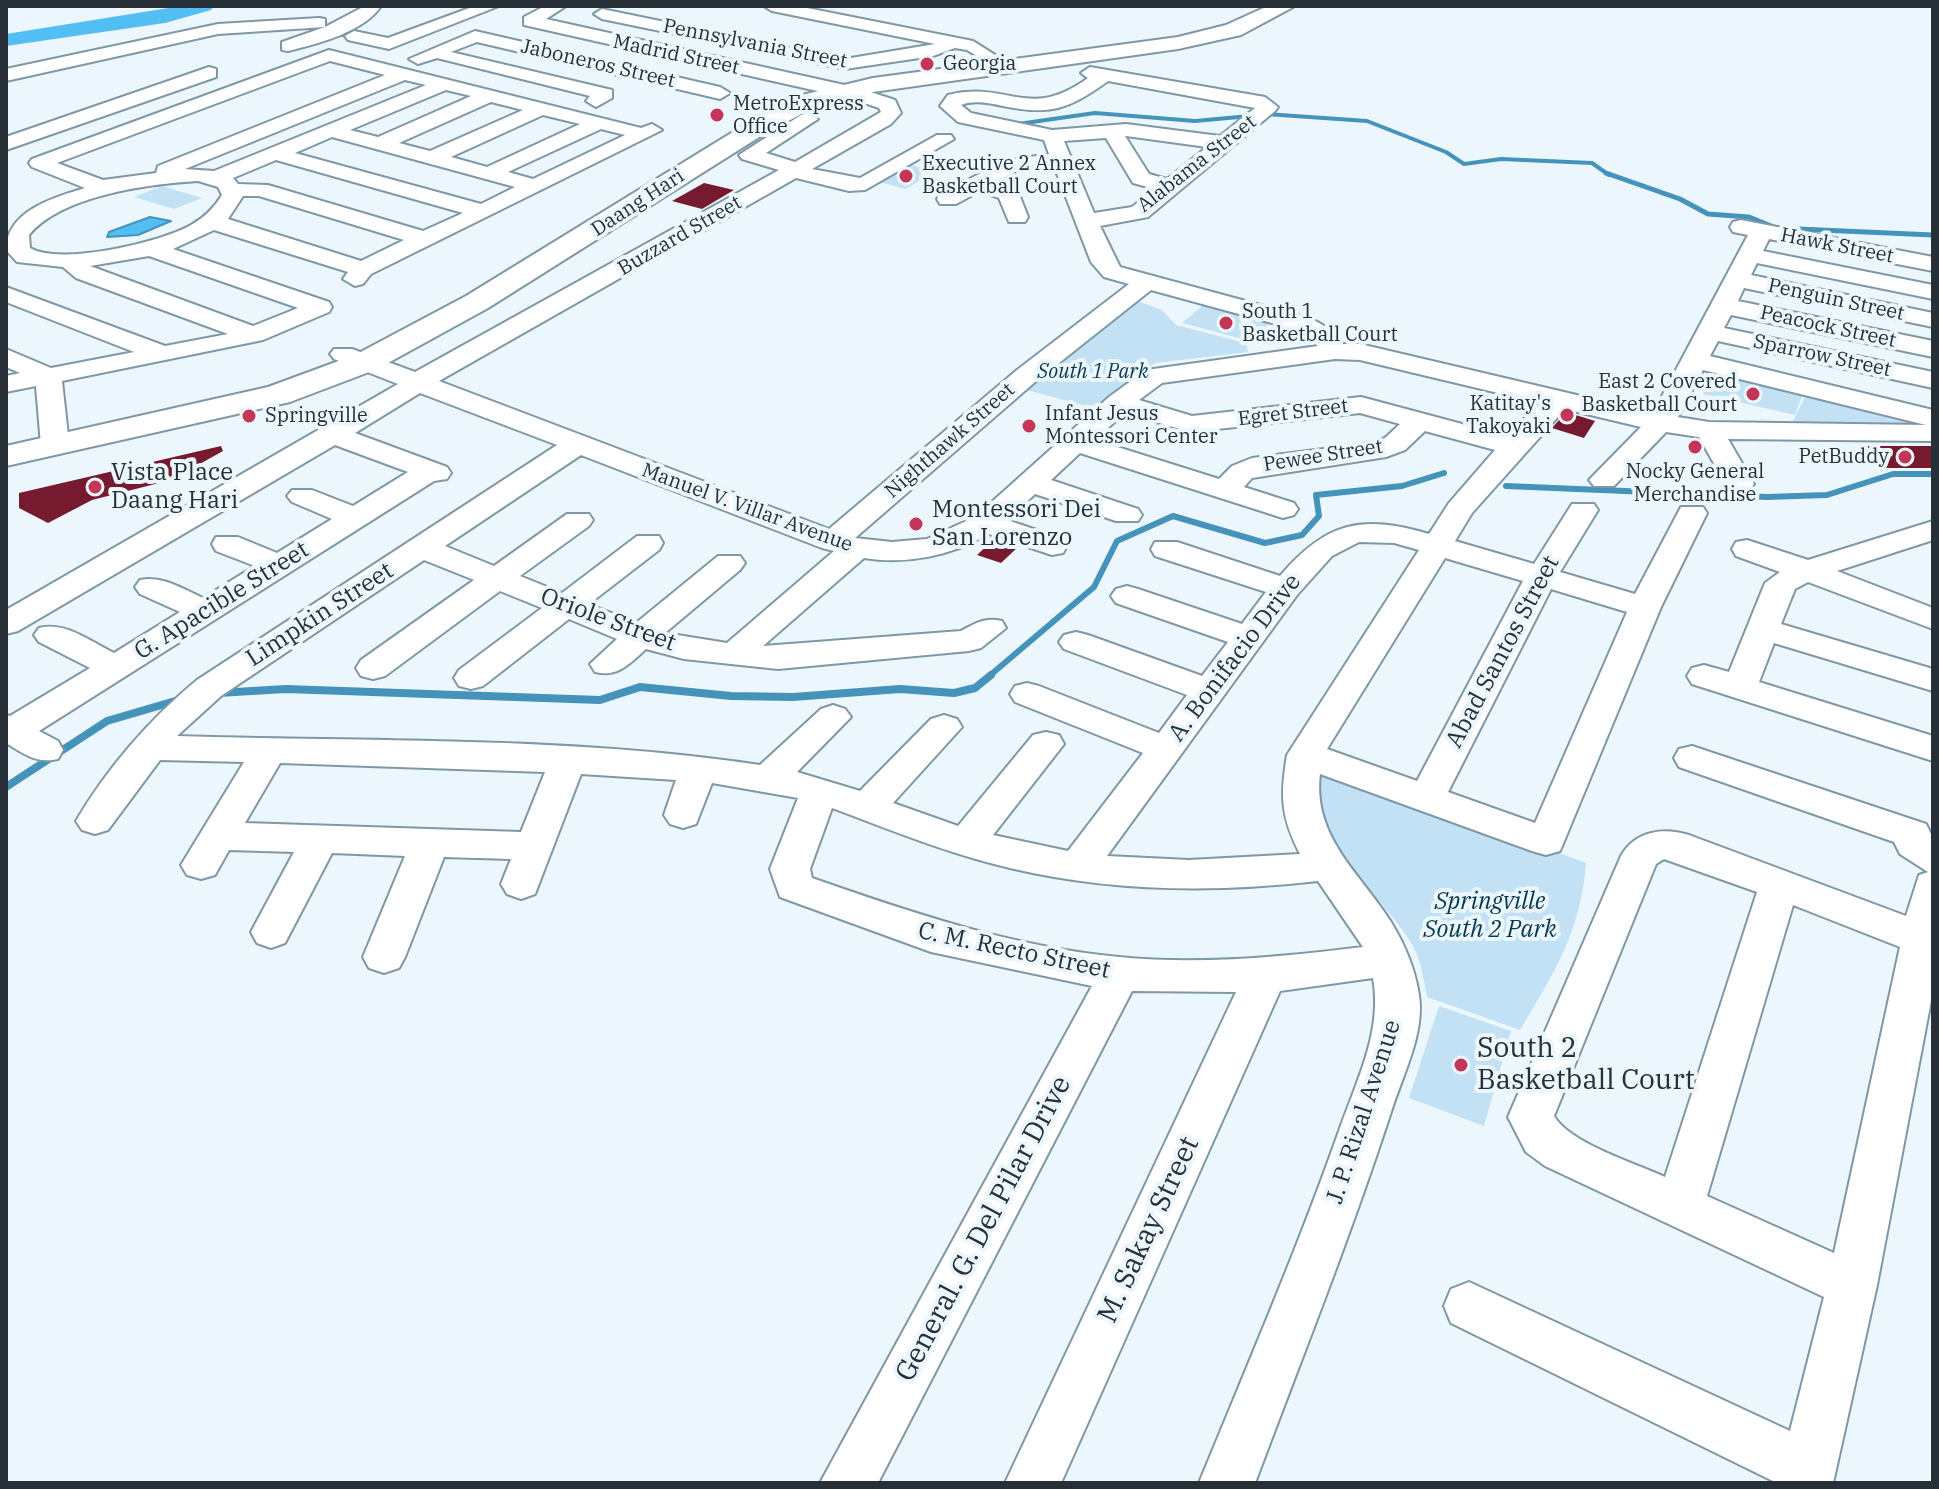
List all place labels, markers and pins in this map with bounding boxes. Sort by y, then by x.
place label: Georgia [943,52,1016,76]
marker: Georgia [918,55,936,73]
place label: MetroExpress Office [733,92,864,139]
marker: MetroExpress Office [708,106,726,124]
place label: Executive 2 Annex Basketball Court [922,152,1096,199]
marker: Executive 2 Annex Basketball Court [897,167,915,185]
place label: South 1 Basketball Court [1242,300,1398,347]
marker: South 1 Basketball Court [1217,314,1235,332]
place label: East 2 Covered Basketball Court [1581,370,1737,417]
marker: East 2 Covered Basketball Court [1744,385,1762,403]
place label: Katitay's Takoyaki [1466,392,1551,439]
place label: Infant Jesus Montessori Center [1045,402,1218,449]
place label: Springville [265,404,368,428]
marker: Katitay's Takoyaki [1558,406,1576,424]
marker: Springville [240,407,258,425]
marker: Infant Jesus Montessori Center [1020,417,1038,435]
marker: Nocky General Merchandise [1686,438,1704,456]
place label: PetBuddy [1799,445,1889,469]
marker: PetBuddy [1896,448,1914,466]
place label: Vista Place Daang Hari [111,459,238,515]
place label: Nocky General Merchandise [1626,460,1764,507]
marker: Vista Place Daang Hari [86,478,104,496]
place label: Montessori Dei San Lorenzo [932,496,1101,552]
marker: Montessori Dei San Lorenzo [907,515,925,533]
place label: South 2 Basketball Court [1477,1032,1695,1098]
marker: South 2 Basketball Court [1452,1056,1470,1074]

